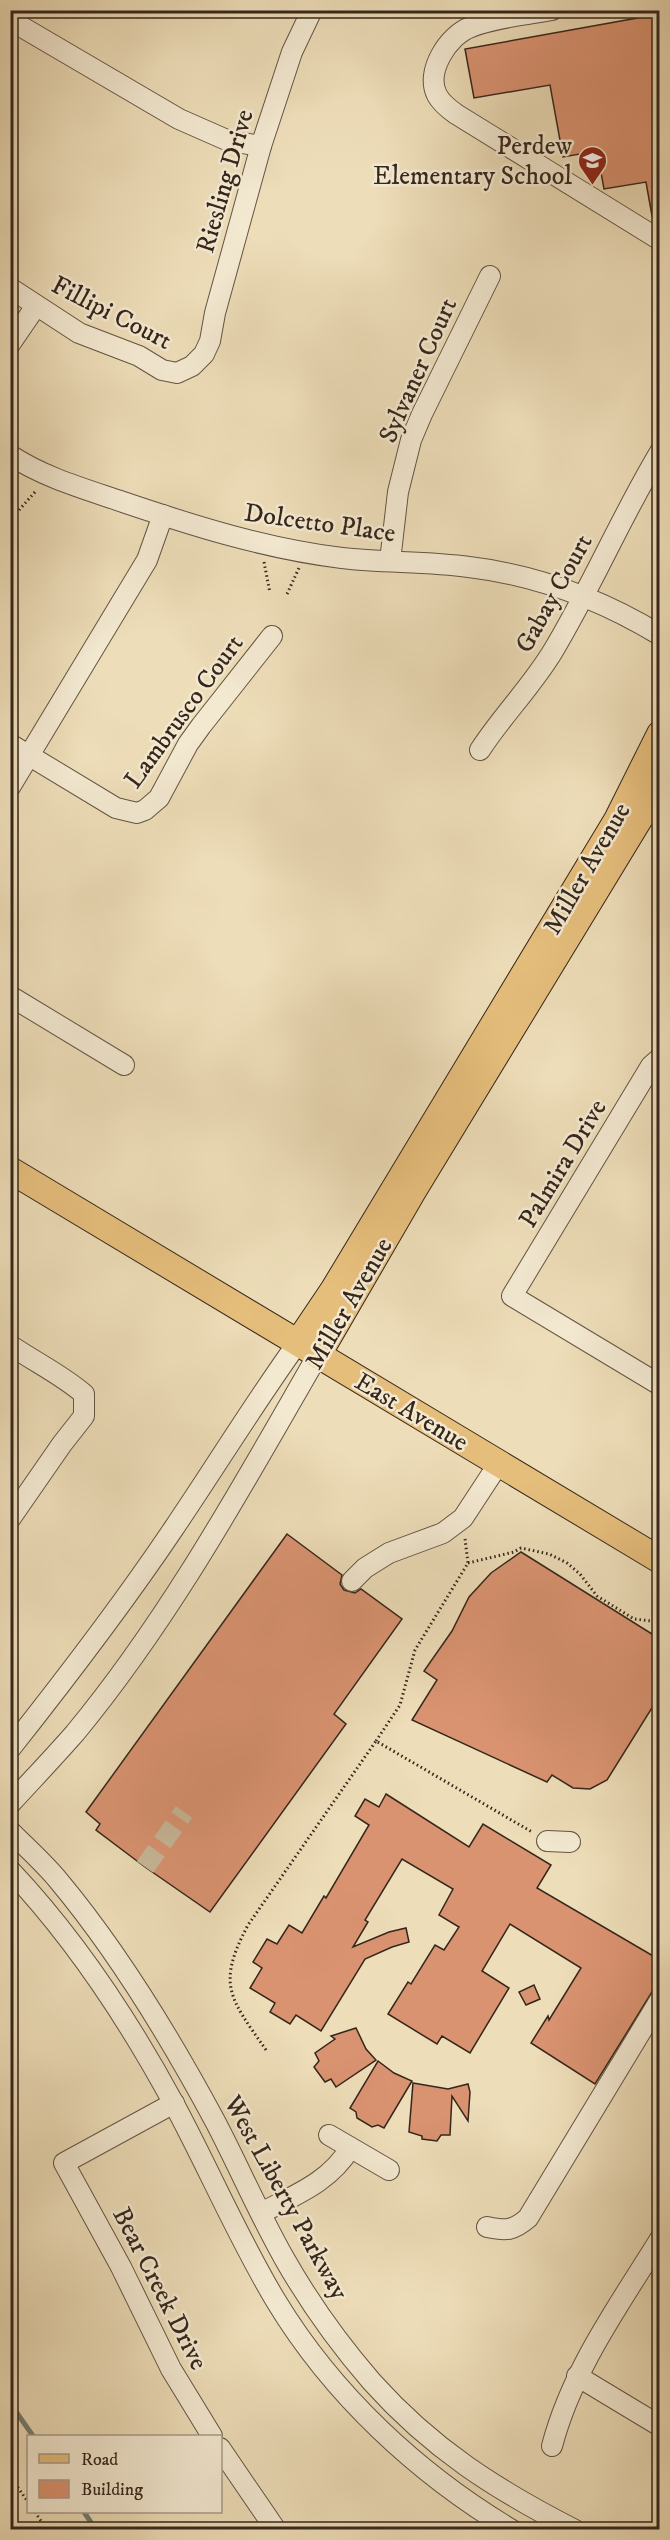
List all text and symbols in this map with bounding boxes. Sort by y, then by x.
street label: Riesling Drive [189,106,262,257]
place label: Perdew Elementary School [373,130,572,193]
school or university icon: Perdew Elementary School [577,144,609,186]
street label: Fillipi Court [46,269,177,358]
street label: Sylvaner Court [372,293,465,448]
street label: Dolcetto Place [242,497,397,550]
street label: Gabay Court [508,529,600,659]
street label: Lambrusco Court [117,629,251,795]
street label: Miller Avenue [536,797,638,941]
street label: Palmira Drive [512,1093,615,1234]
street label: Miller Avenue [298,1232,400,1376]
street label: East Avenue [348,1365,474,1459]
street label: West Liberty Parkway [215,2089,356,2306]
street label: Bear Creek Drive [105,2202,215,2376]
legend [27,2435,222,2513]
text: Road [81,2449,118,2471]
text: Building [81,2479,143,2501]

